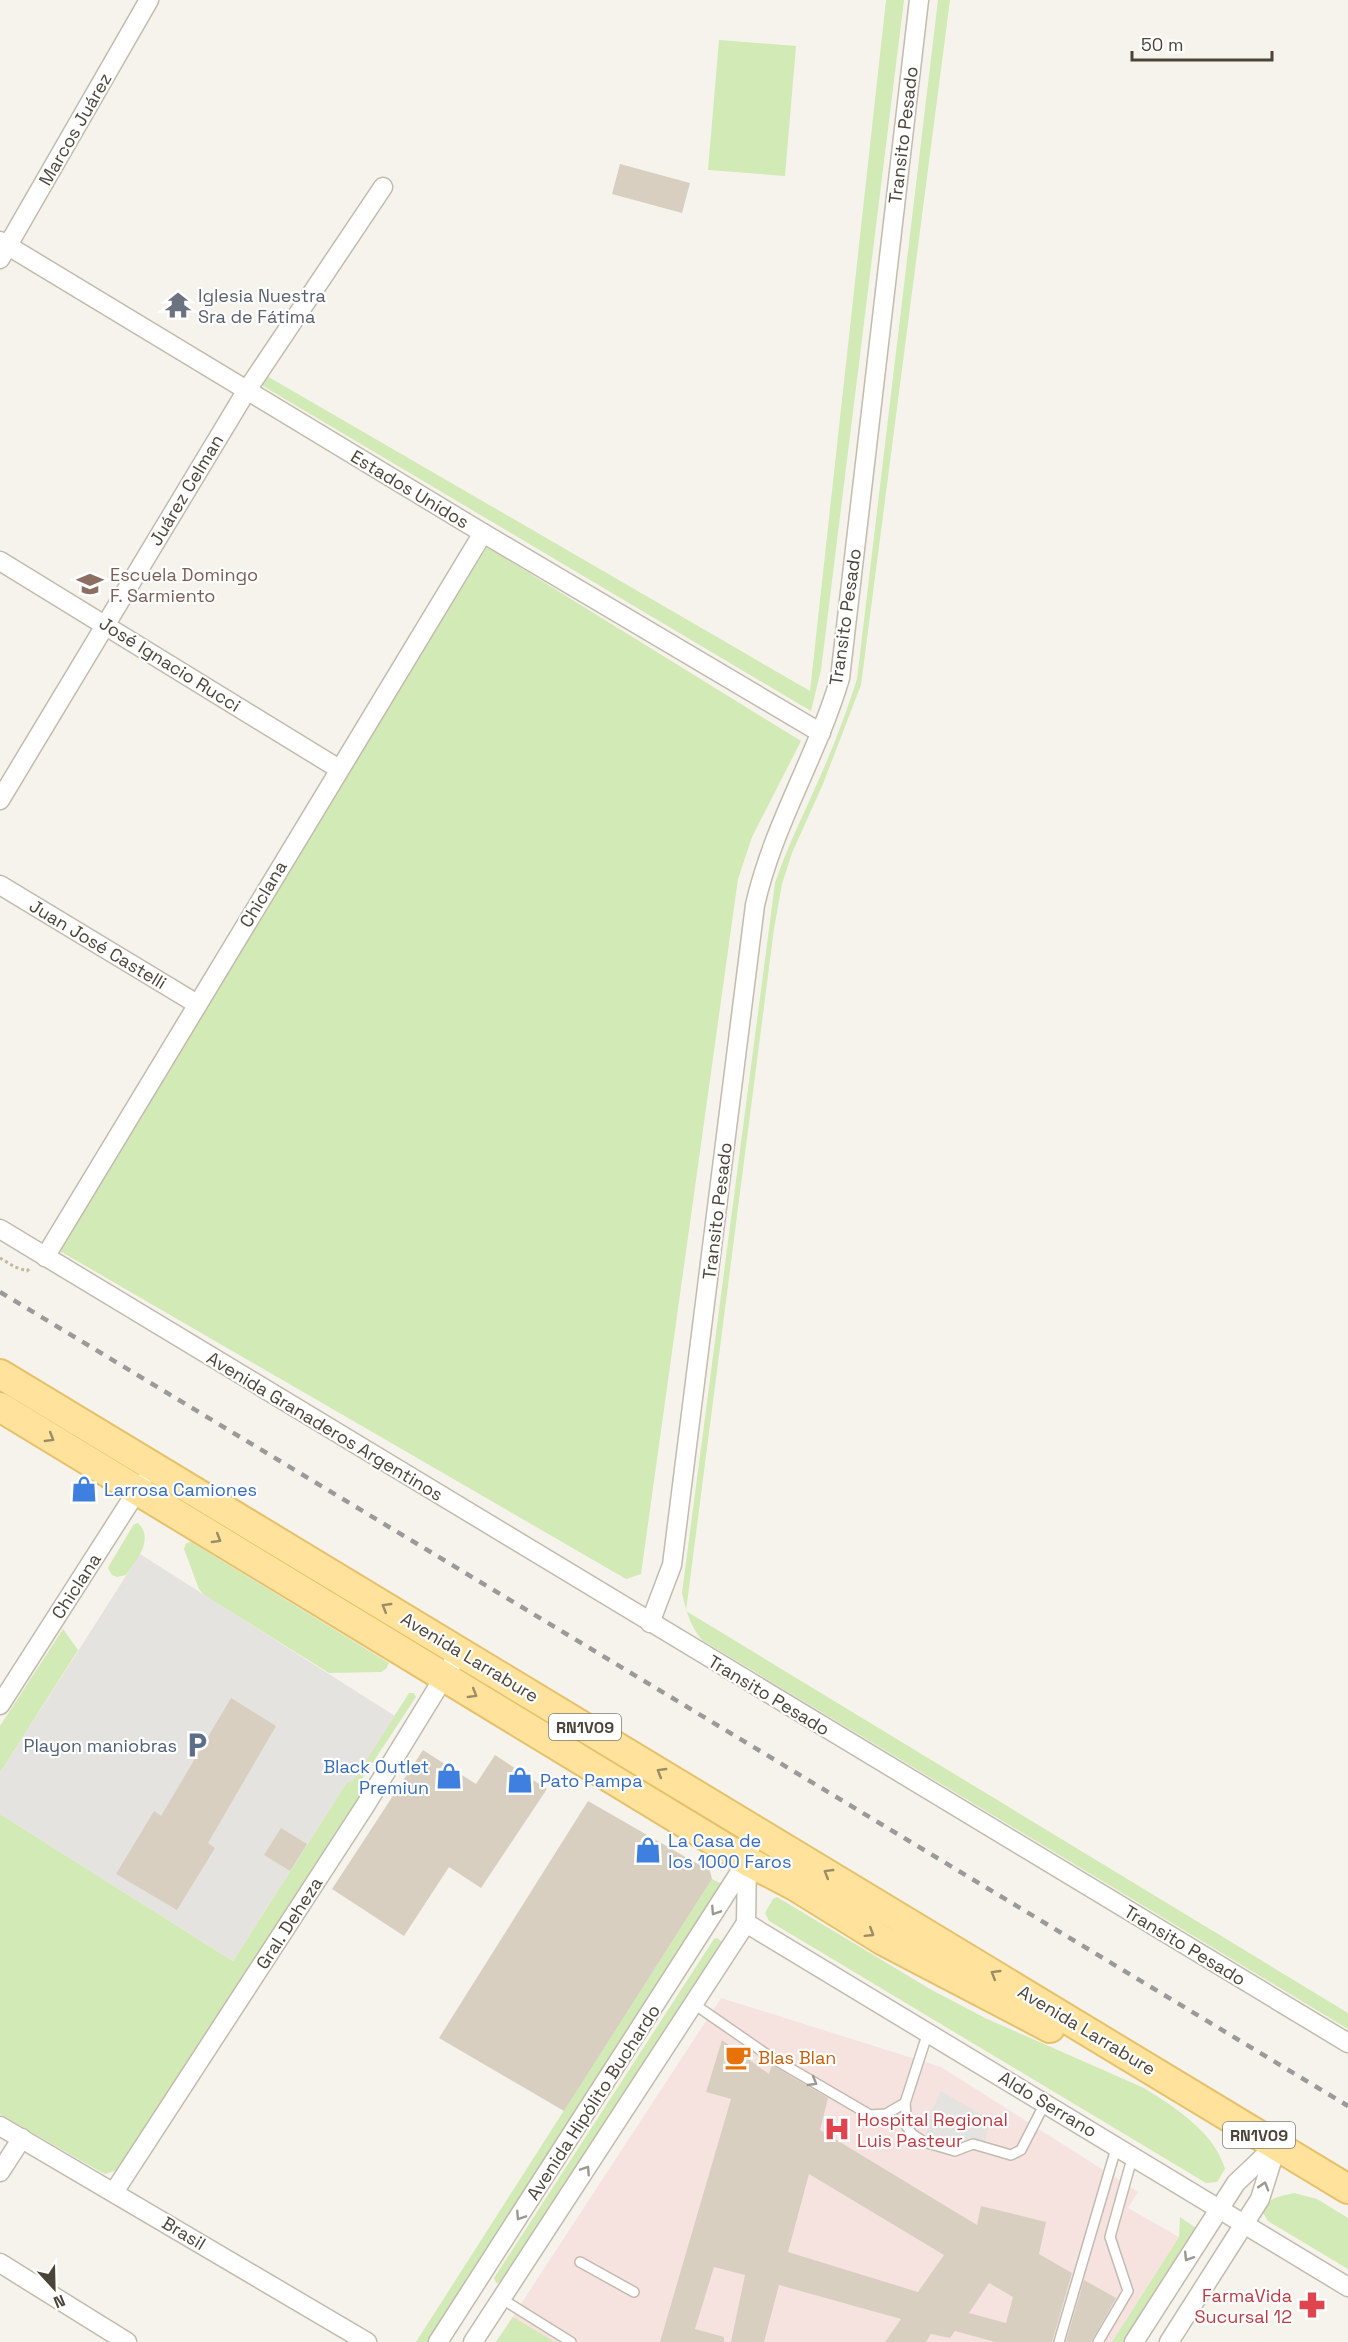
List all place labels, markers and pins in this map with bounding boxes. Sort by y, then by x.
place label: Iglesia Nuestra Sra de Fátima [198,284,326,328]
temple icon: Iglesia Nuestra Sra de Fátima [163,290,193,320]
place label: Escuela Domingo F. Sarmiento [110,563,258,607]
school or university icon: Escuela Domingo F. Sarmiento [75,569,105,599]
shop icon: Larrosa Camiones [69,1474,99,1504]
place label: Larrosa Camiones [104,1478,257,1501]
parking icon: Playon maniobras [182,1730,212,1760]
place label: Playon maniobras [24,1734,177,1757]
place label: Black Outlet Premiun [323,1755,429,1799]
shop icon: Black Outlet Premiun [434,1761,464,1791]
shop icon: Pato Pampa [505,1765,535,1795]
place label: Pato Pampa [540,1769,642,1792]
place label: La Casa de los 1000 Faros [668,1829,791,1873]
shop icon: La Casa de los 1000 Faros [633,1835,663,1865]
cafe icon: Blas Blan [723,2042,753,2072]
place label: Blas Blan [758,2046,836,2069]
place label: Hospital Regional Luis Pasteur [857,2108,1008,2152]
hospital icon: Hospital Regional Luis Pasteur [822,2114,852,2144]
place label: FarmaVida Sucursal 12 [1194,2284,1292,2328]
pharmacy icon: FarmaVida Sucursal 12 [1297,2290,1327,2320]

